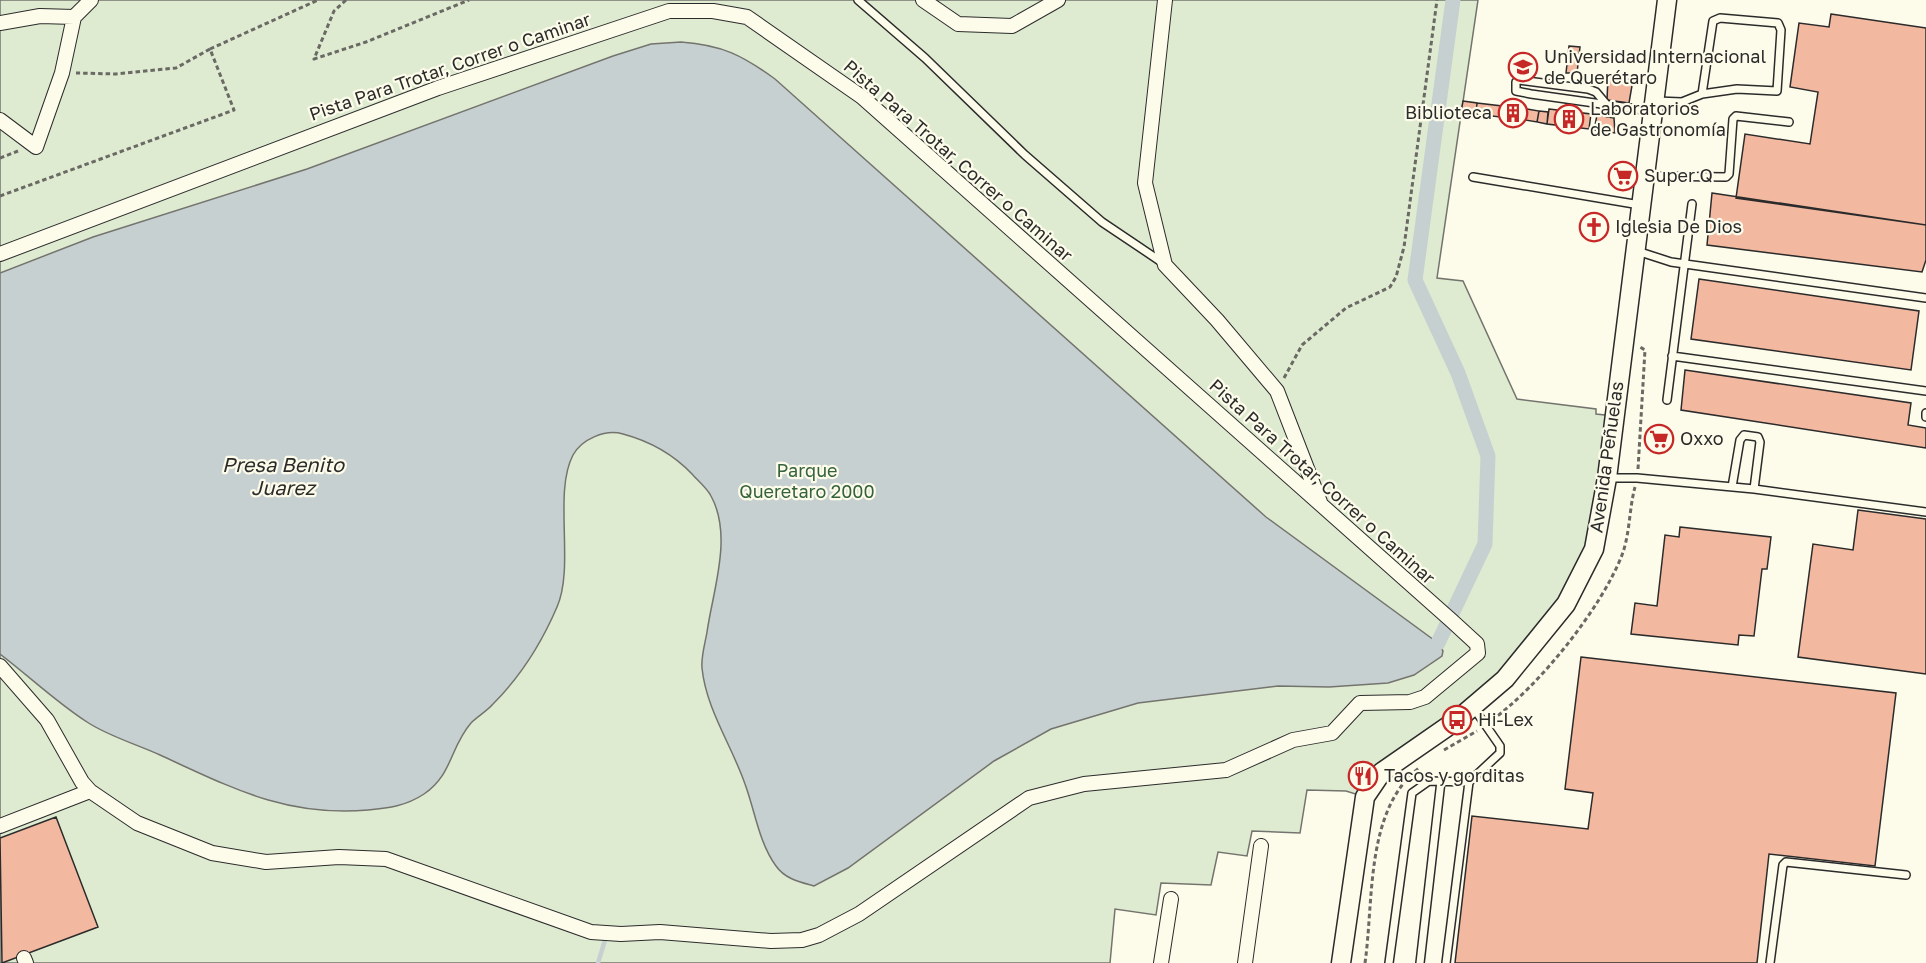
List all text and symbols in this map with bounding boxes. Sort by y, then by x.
street label: Pista Para Trotar, Correr o Caminar [306,7,593,125]
place label: Universidad Internacional de Querétaro [1544,45,1767,88]
school or university icon: Universidad Internacional de Querétaro [1507,51,1539,83]
street label: Pista Para Trotar, Correr o Caminar [840,55,1078,266]
building icon: Biblioteca [1497,97,1529,129]
place label: Laboratorios de Gastronomía [1590,97,1726,140]
place label: Biblioteca [1405,101,1492,123]
building icon: Laboratorios de Gastronomía [1553,103,1585,135]
supermarket icon: Super Q [1607,160,1639,192]
place label: Super Q [1644,164,1713,186]
church icon: Iglesia De Dios [1578,211,1610,243]
place label: Iglesia De Dios [1615,215,1742,237]
street label: Pista Para Trotar, Correr o Caminar [1205,374,1440,589]
street label: Avenida Peñuelas [1584,380,1628,534]
supermarket icon: Oxxo [1643,423,1675,455]
place label: Oxxo [1680,427,1724,449]
water label: Presa Benito Juarez [222,452,345,499]
park label: Parque Queretaro 2000 [739,459,875,502]
bus stop icon: Hi-Lex [1441,704,1473,736]
place label: Hi-Lex [1478,708,1534,730]
restaurant icon: Tacos y gorditas [1347,760,1379,792]
place label: Tacos y gorditas [1384,764,1524,786]

